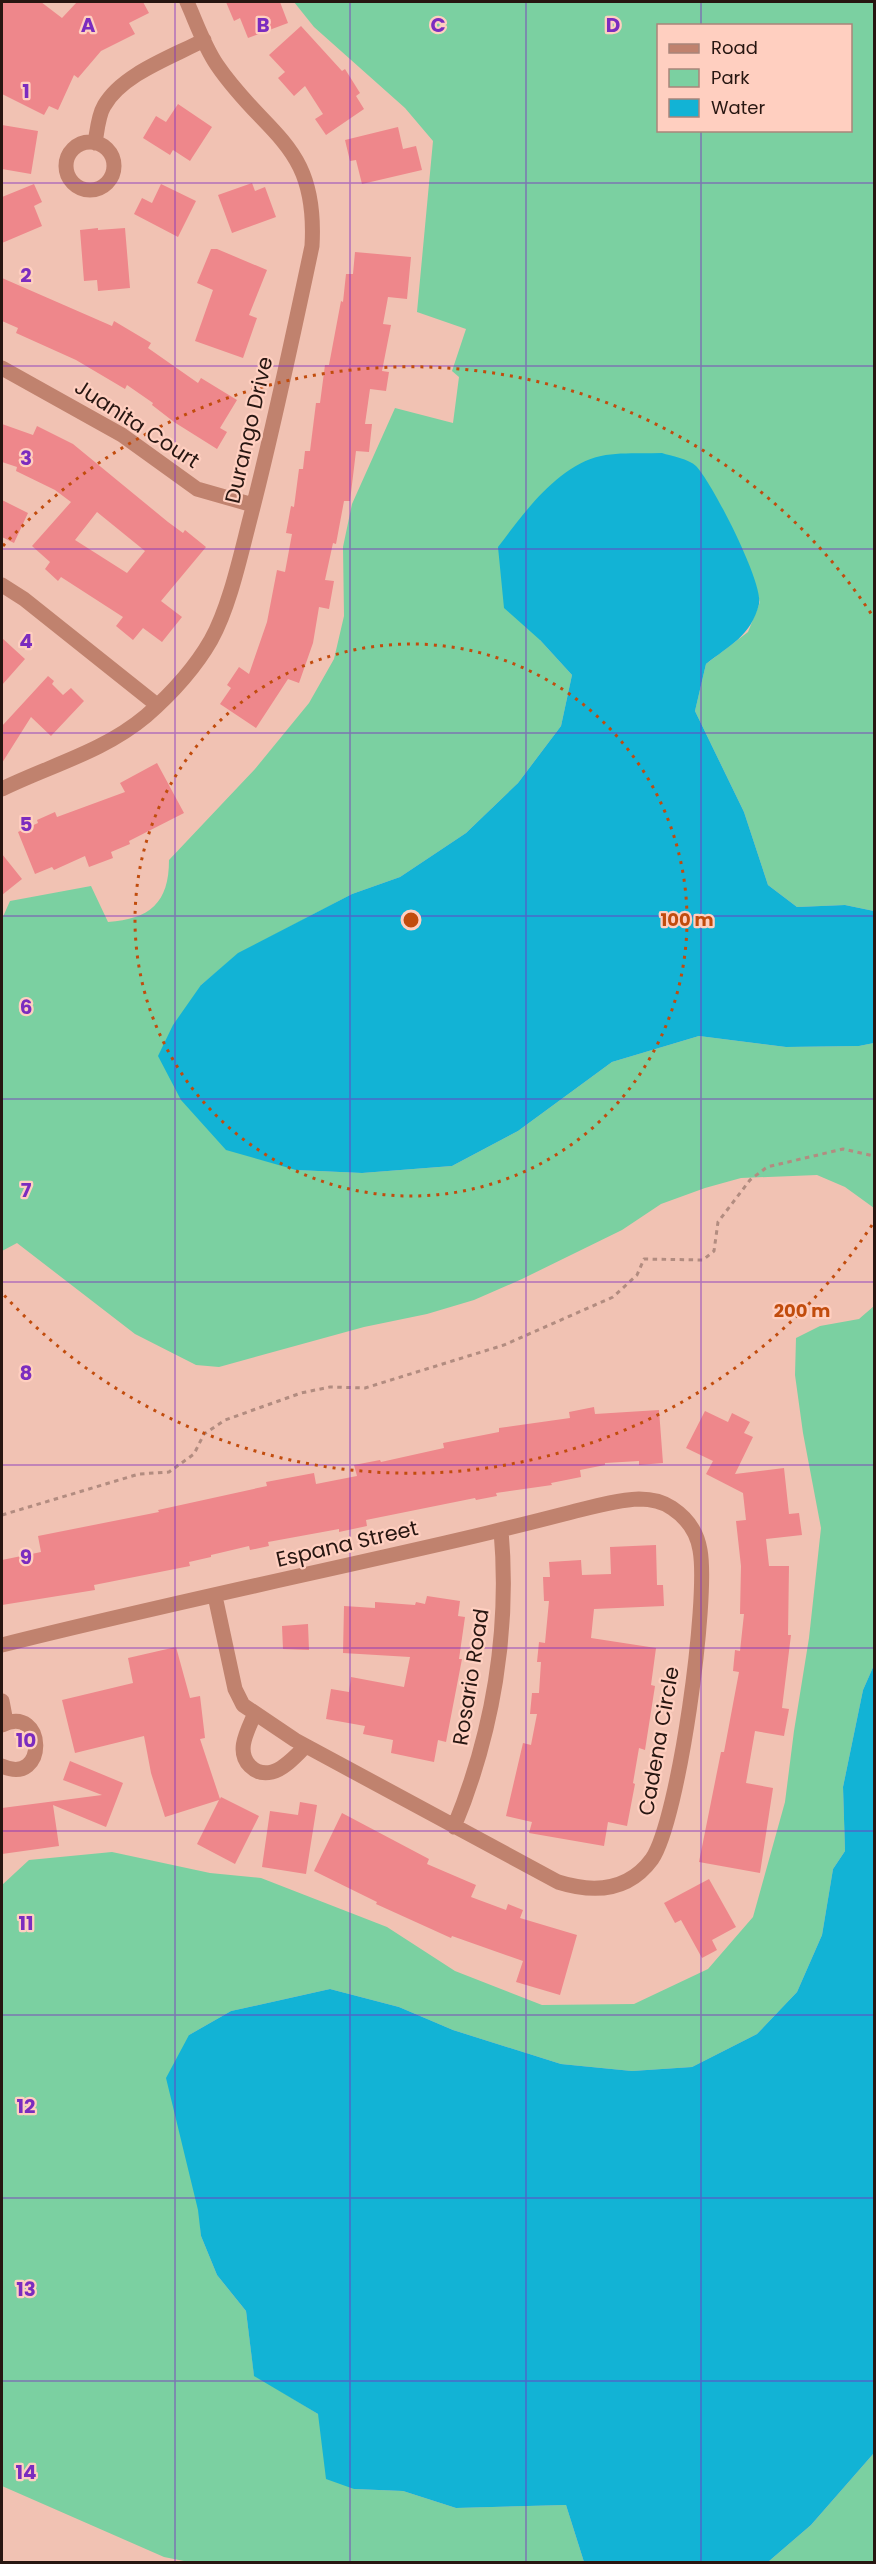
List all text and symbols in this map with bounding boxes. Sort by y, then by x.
text: A [81,11,96,39]
text: B [256,11,270,39]
text: C [430,11,446,39]
text: D [606,11,620,39]
legend [657,24,852,132]
text: Road [711,35,758,60]
text: Park [711,65,750,90]
text: 1 [22,77,30,105]
text: Water [711,95,765,120]
text: 2 [20,261,32,289]
street label: Durango Drive [218,354,279,506]
street label: Juanita Court [69,372,205,475]
text: 3 [20,444,32,472]
text: 4 [19,627,33,655]
text: 5 [20,810,33,838]
text: 100 m [660,907,714,932]
centre of rings [401,910,421,930]
text: 6 [20,993,32,1021]
text: 7 [21,1176,32,1204]
text: 200 m [774,1298,830,1323]
text: 8 [20,1359,32,1387]
street label: Espana Street [273,1513,421,1574]
text: 9 [20,1543,32,1571]
street label: Rosario Road [445,1606,496,1747]
street label: Cadena Circle [631,1664,686,1818]
text: 10 [16,1726,36,1754]
text: 11 [18,1909,34,1937]
text: 12 [17,2092,35,2120]
text: 13 [16,2275,36,2303]
text: 14 [15,2458,37,2486]

